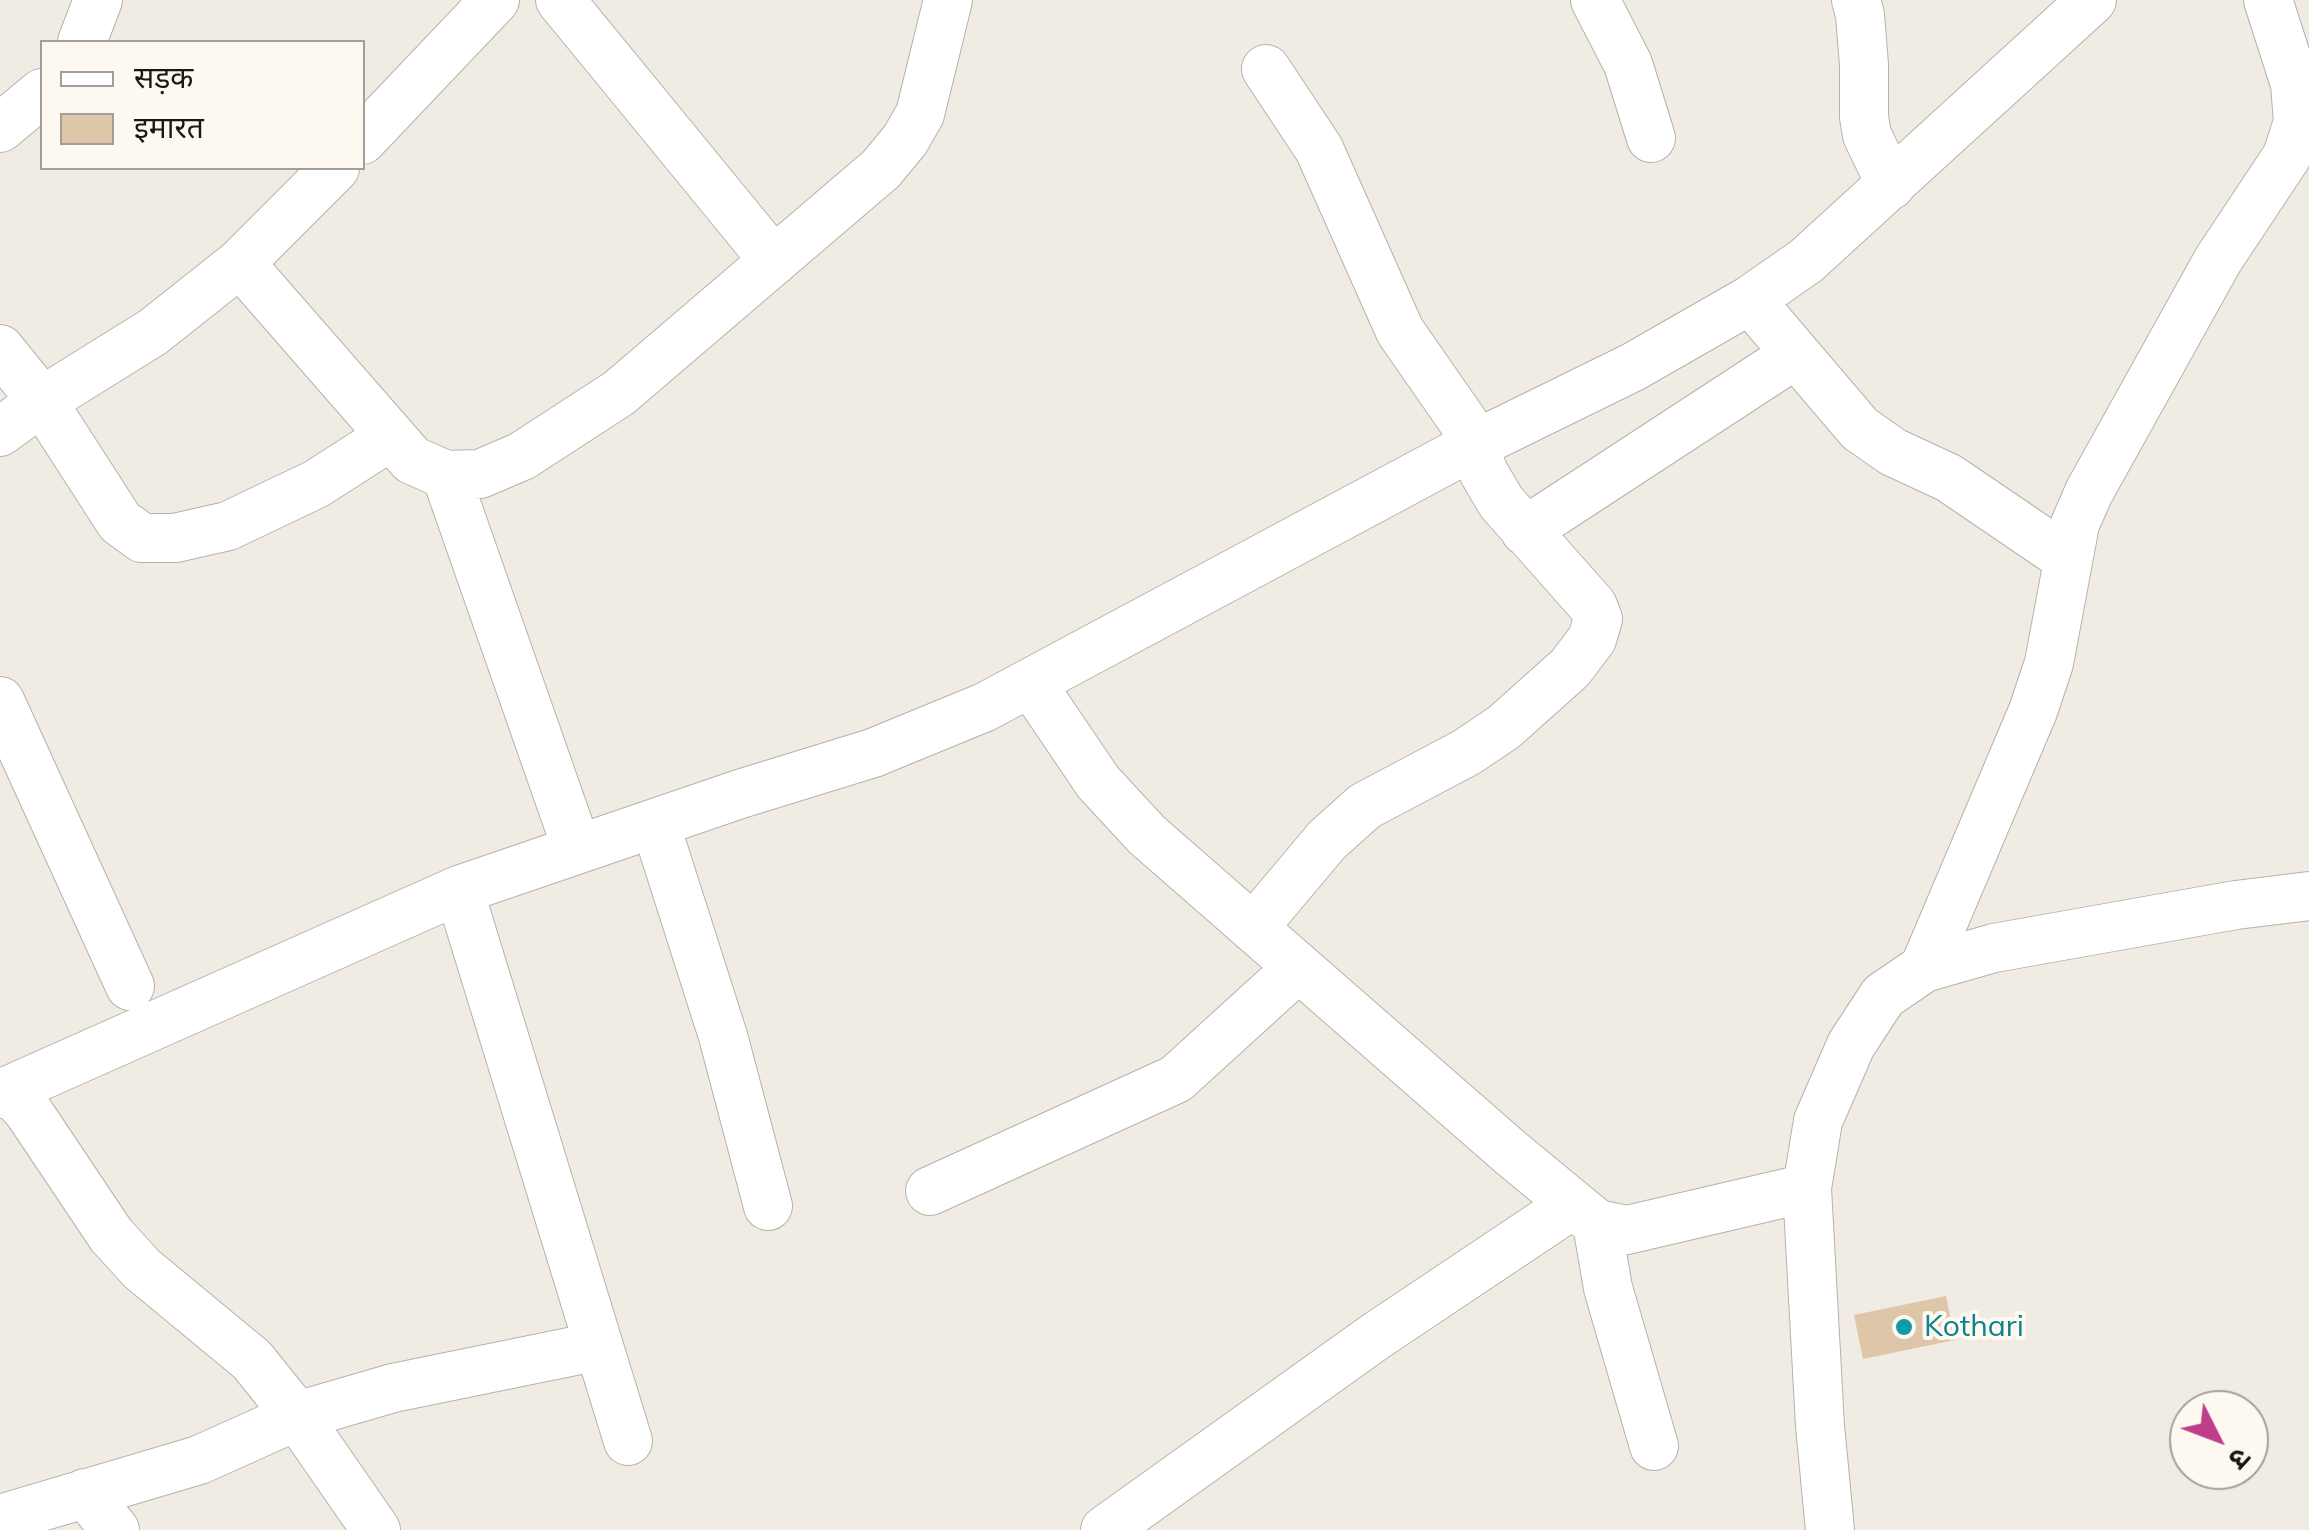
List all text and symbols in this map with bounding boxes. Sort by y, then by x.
legend [40,40,365,170]
text: सड़क [134,58,193,96]
text: इमारत [134,108,204,146]
place label: Kothari [1924,1309,2024,1345]
marker: Kothari [1893,1316,1915,1338]
north arrow [2169,1390,2269,1490]
text: उ [2222,1441,2259,1477]

